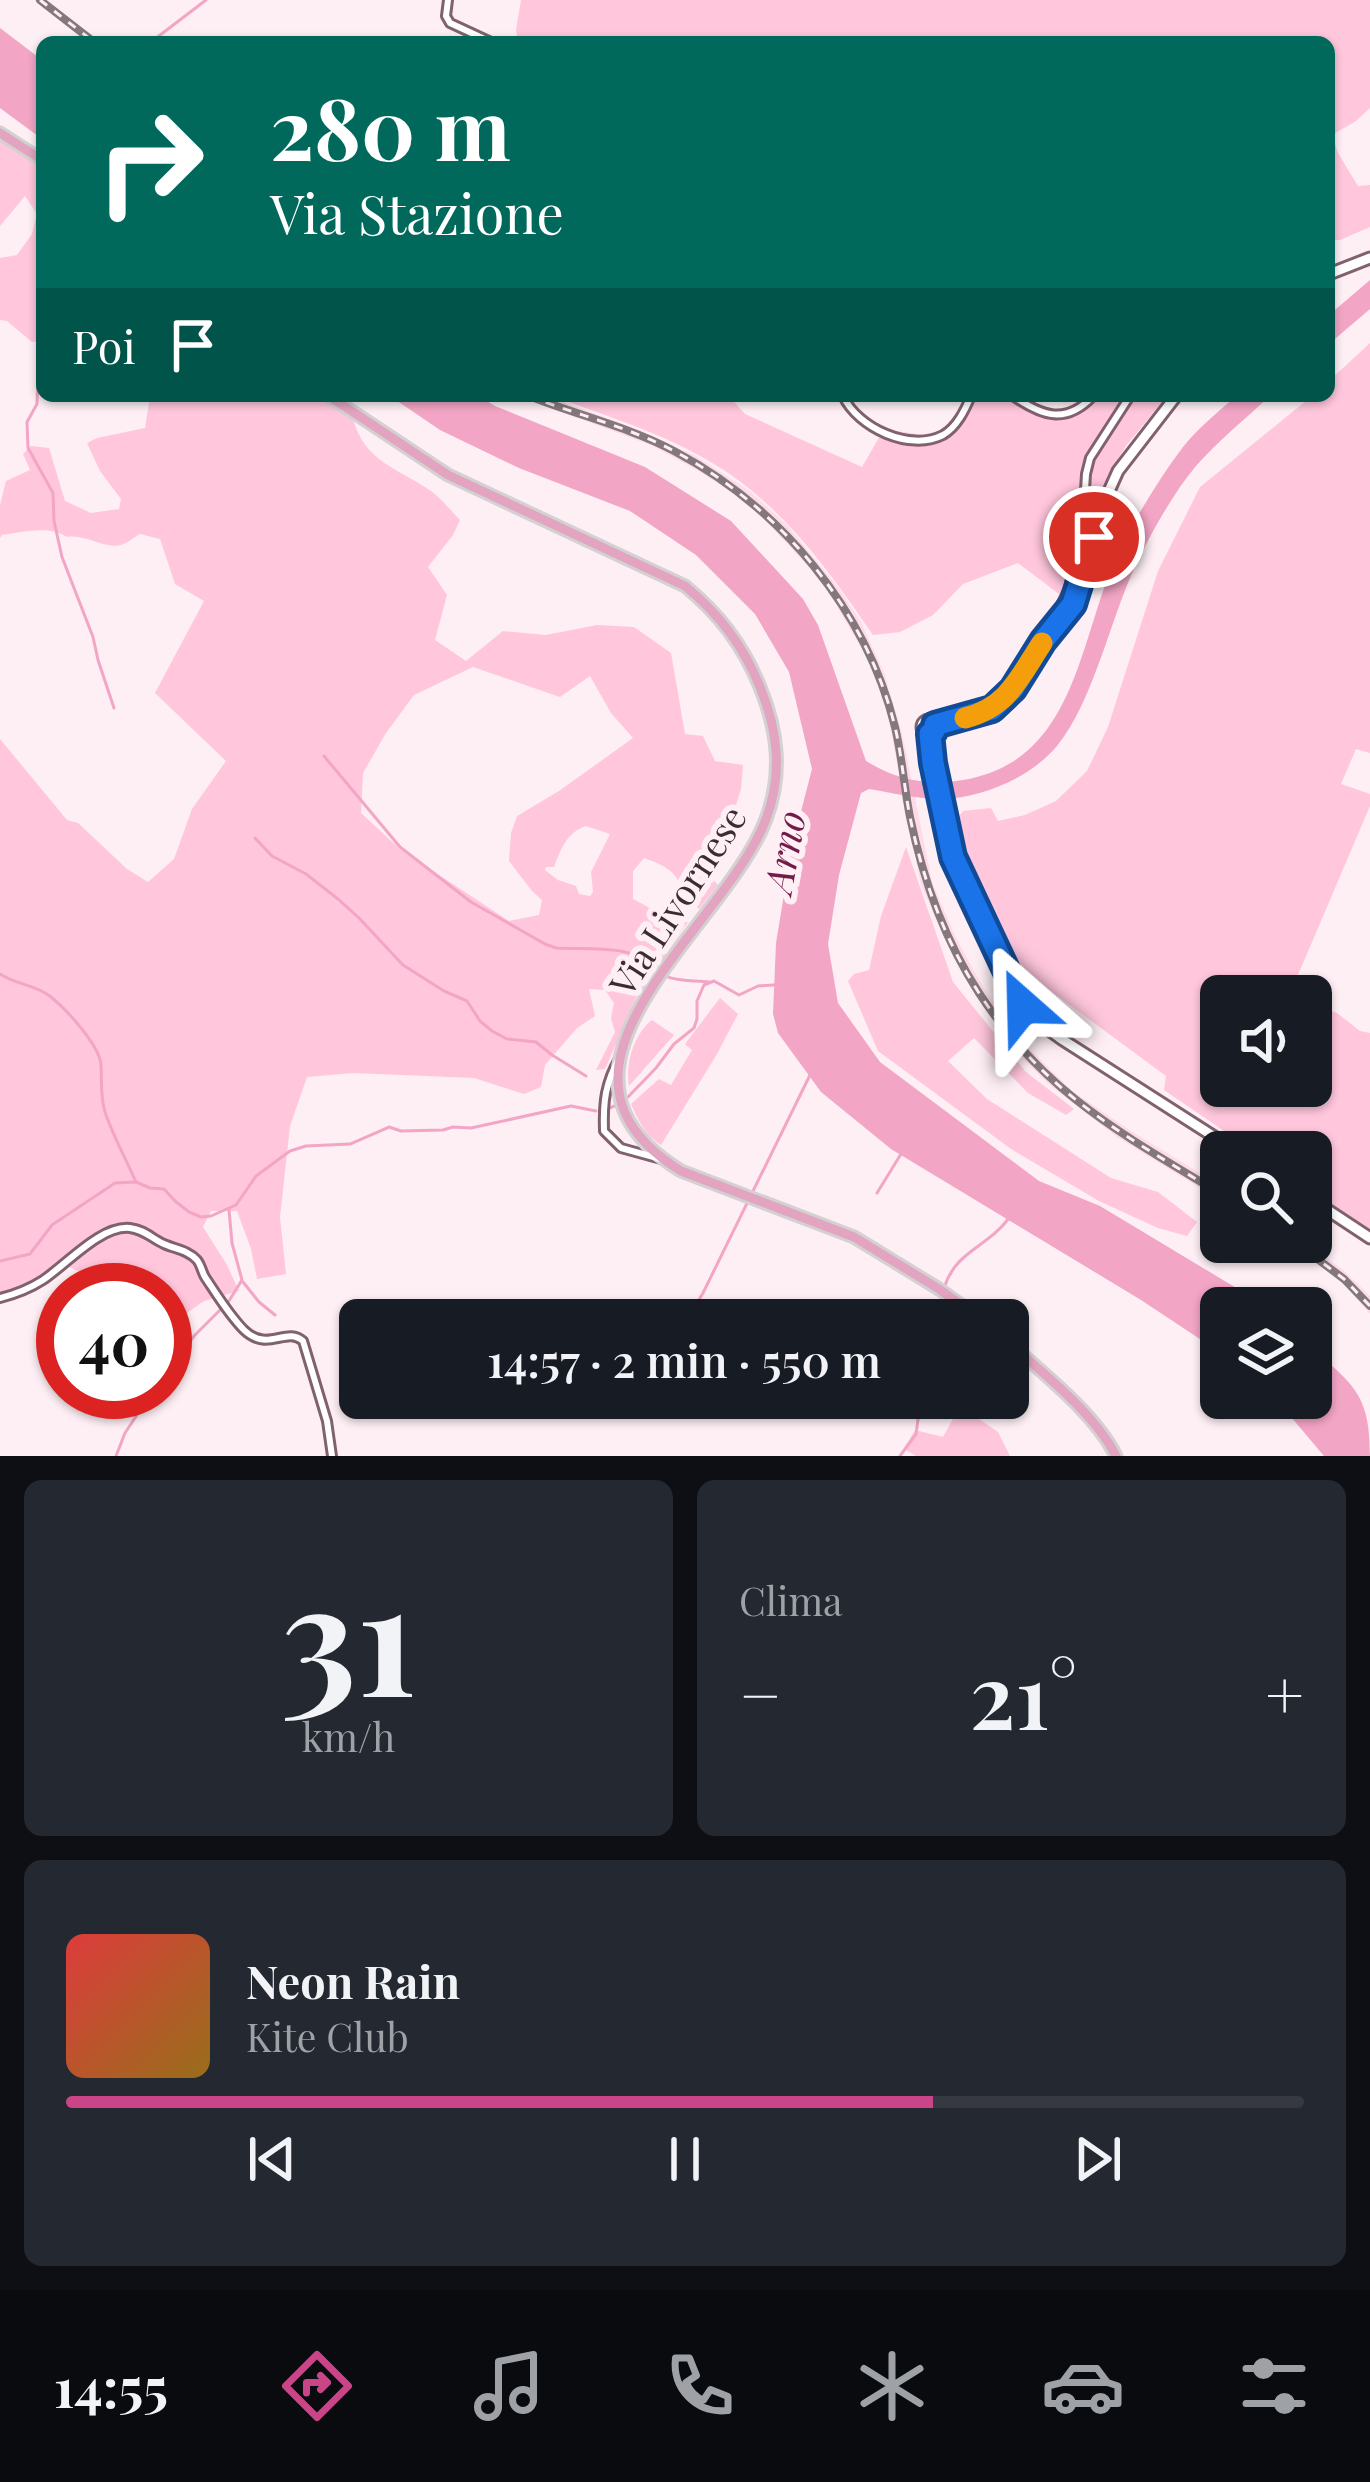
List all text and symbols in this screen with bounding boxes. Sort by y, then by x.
text: 280 m [270,70,511,182]
icon: right [72,84,228,240]
text: Via Stazione [270,177,564,249]
icon: arrive [160,312,226,378]
text: Poi [72,315,136,375]
pin [1043,486,1145,588]
icon: arrive [1061,504,1127,570]
street label: Via Livornese [596,796,756,1005]
water label: Arno [750,806,816,901]
position arrow [960,943,1086,1069]
map controls [1200,975,1332,1419]
button: sound [1200,975,1332,1107]
button: search [1200,1131,1332,1263]
speed limit sign: 40 [36,1263,192,1419]
button: layers [1200,1287,1332,1419]
text: 14:57 · 2 min · 550 m [487,1329,881,1389]
text: 31 [281,1528,416,1736]
text: Clima [739,1574,842,1626]
text: 21° [970,1633,1077,1753]
text: − [739,1649,782,1737]
text: + [1265,1649,1304,1737]
text: km/h [302,1710,395,1762]
text: Neon Rain [246,1950,460,2010]
text: Kite Club [246,2010,409,2062]
icon: previous [239,2126,305,2192]
icon: pause [652,2126,718,2192]
icon: next [1065,2126,1131,2192]
icon: directions [275,2344,359,2428]
icon: music [467,2344,551,2428]
icon: phone [658,2344,742,2428]
icon: climate [850,2344,934,2428]
icon: car [1041,2344,1125,2428]
icon: filters [1232,2344,1316,2428]
text: 14:55 [54,2350,168,2422]

